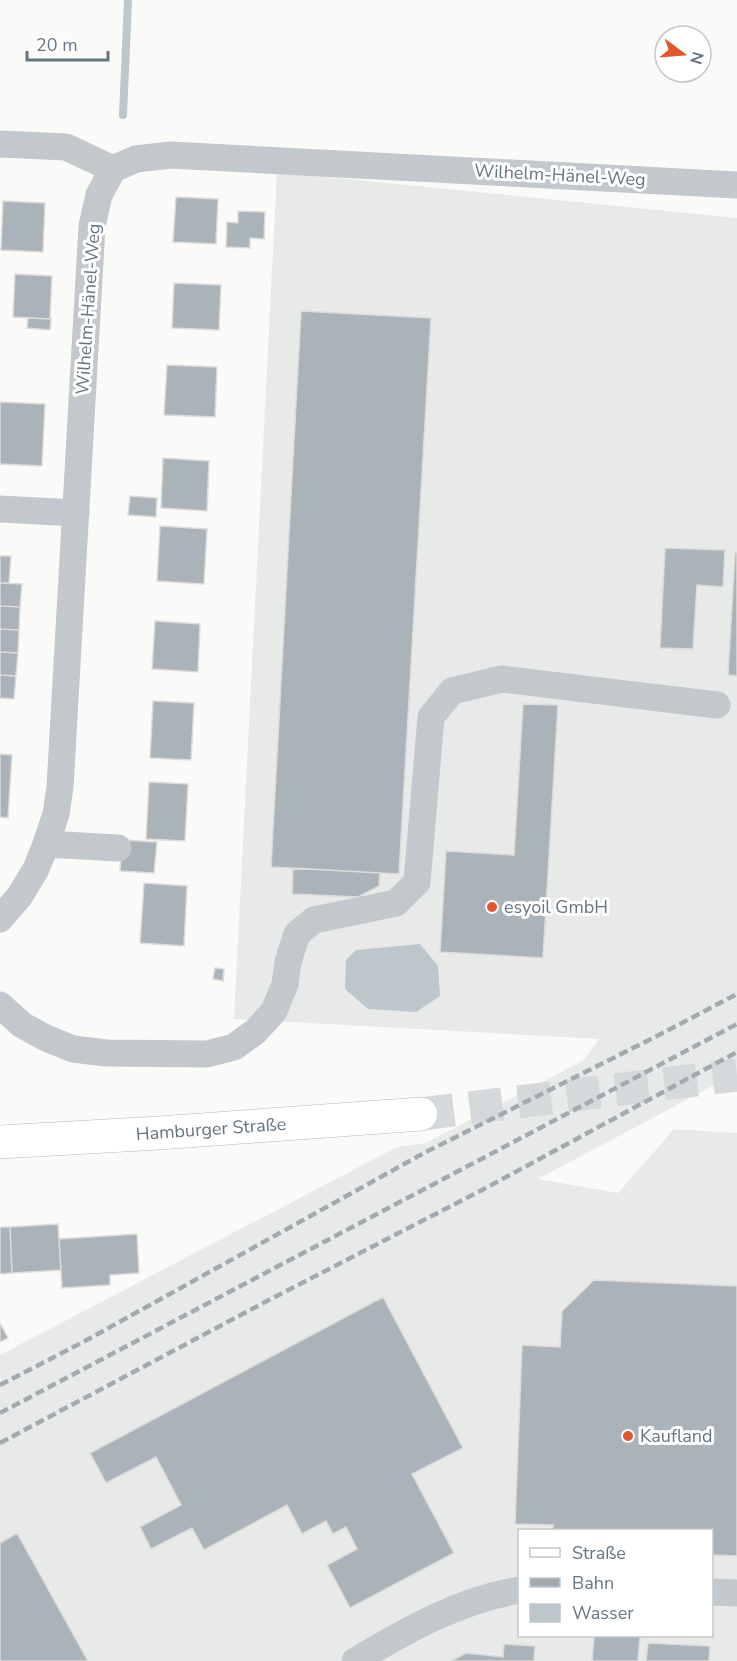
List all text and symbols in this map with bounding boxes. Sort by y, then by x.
scale bar [27,24,108,62]
north arrow [653,24,713,84]
text: 20 m [36,33,78,57]
text: N [684,49,709,67]
street label: Wilhelm-Hänel-Weg [474,159,646,191]
street label: Wilhelm-Hänel-Weg [70,223,106,395]
place label: esyoil GmbH [504,895,608,919]
marker: esyoil GmbH [485,900,499,914]
street label: Hamburger Straße [135,1112,287,1146]
place label: Kaufland [640,1424,712,1448]
marker: Kaufland [621,1429,635,1443]
legend [518,1529,713,1637]
text: Straße [572,1541,626,1565]
text: Bahn [572,1571,614,1595]
text: Wasser [572,1601,634,1625]

